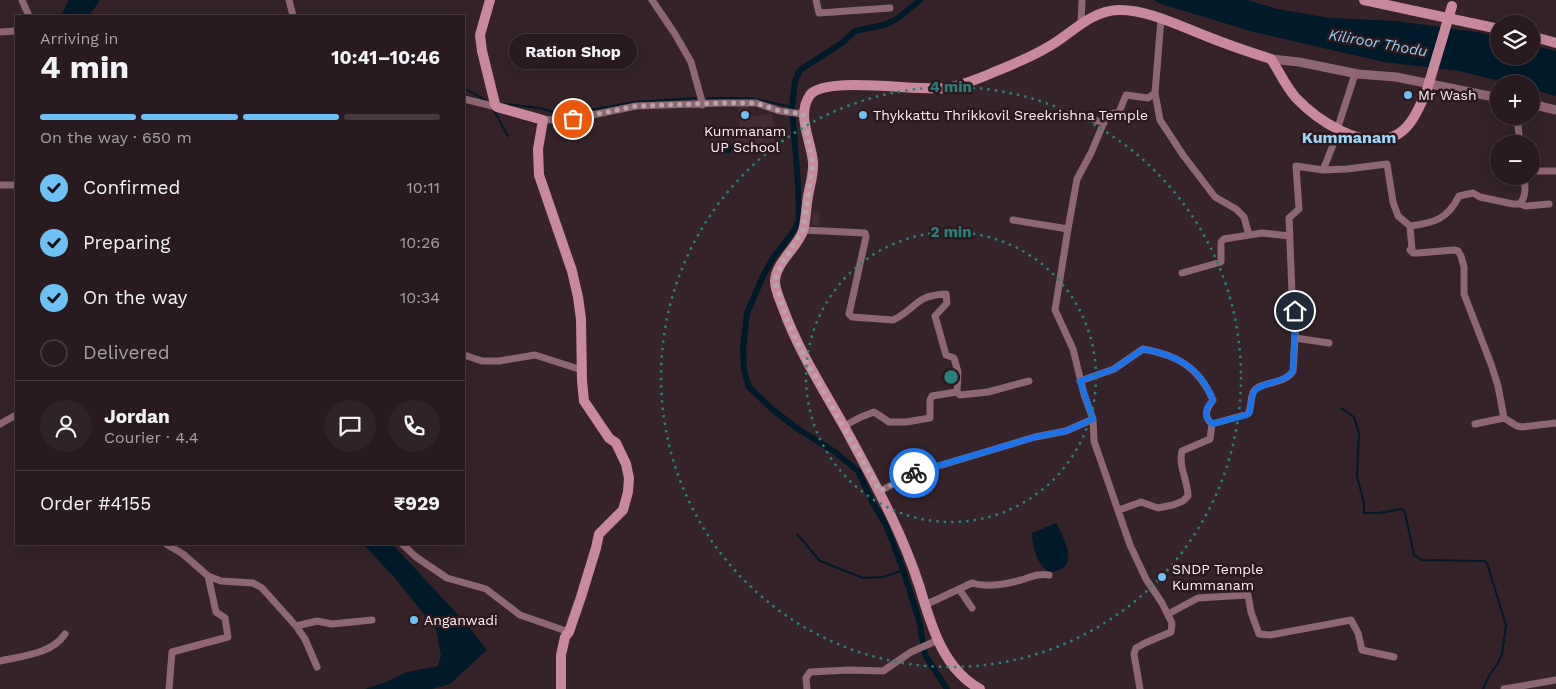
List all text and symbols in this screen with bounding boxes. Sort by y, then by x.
map controls [1490,15,1540,185]
button: layers [1490,15,1540,65]
water label: Kiliroor Thodu [1327,25,1429,61]
text: Arriving in [40,29,118,48]
callout: Ration Shop [509,34,637,69]
text: Ration Shop [525,42,621,61]
text: 10:41–10:46 [331,46,440,69]
text: 4 min [40,48,129,86]
button: + [1490,75,1540,125]
text: 4 min [930,78,972,96]
place label: Mr Wash [1418,87,1477,103]
marker: Mr Wash [1402,89,1414,101]
pin [552,98,594,140]
icon: bag [559,105,587,133]
place label: Thykkattu Thrikkovil Sreekrishna Temple [873,107,1148,123]
marker: Kummanam UP School [739,109,751,121]
marker: Thykkattu Thrikkovil Sreekrishna Temple [857,109,869,121]
place label: Kummanam UP School [704,123,786,155]
text: On the way · 650 m [40,128,192,147]
district label: Kummanam [1302,128,1396,147]
button: − [1490,135,1540,185]
icon: check [40,174,68,202]
text: Confirmed [83,176,180,199]
text: 10:11 [407,178,440,197]
text: 2 min [930,223,972,241]
icon: check [40,229,68,257]
text: Preparing [83,231,170,254]
text: 10:26 [400,233,440,252]
icon: check [40,284,68,312]
text: On the way [83,286,187,309]
text: 10:34 [400,288,440,307]
pin [1274,290,1316,332]
icon: home [1281,297,1309,325]
text: Delivered [83,341,170,364]
centre of rings [942,368,960,386]
button: person [40,400,92,452]
button: chat [324,400,376,452]
button: phone [388,400,440,452]
text: Jordan [104,405,170,428]
text: Courier · 4.4 [104,428,199,447]
courier [889,448,939,498]
icon: bike [900,459,928,487]
text: Order #4155 [40,492,151,515]
text: ₹929 [394,492,440,515]
place label: SNDP Temple Kummanam [1172,561,1263,593]
marker: SNDP Temple Kummanam [1156,571,1168,583]
place label: Anganwadi [424,612,498,628]
marker: Anganwadi [408,614,420,626]

